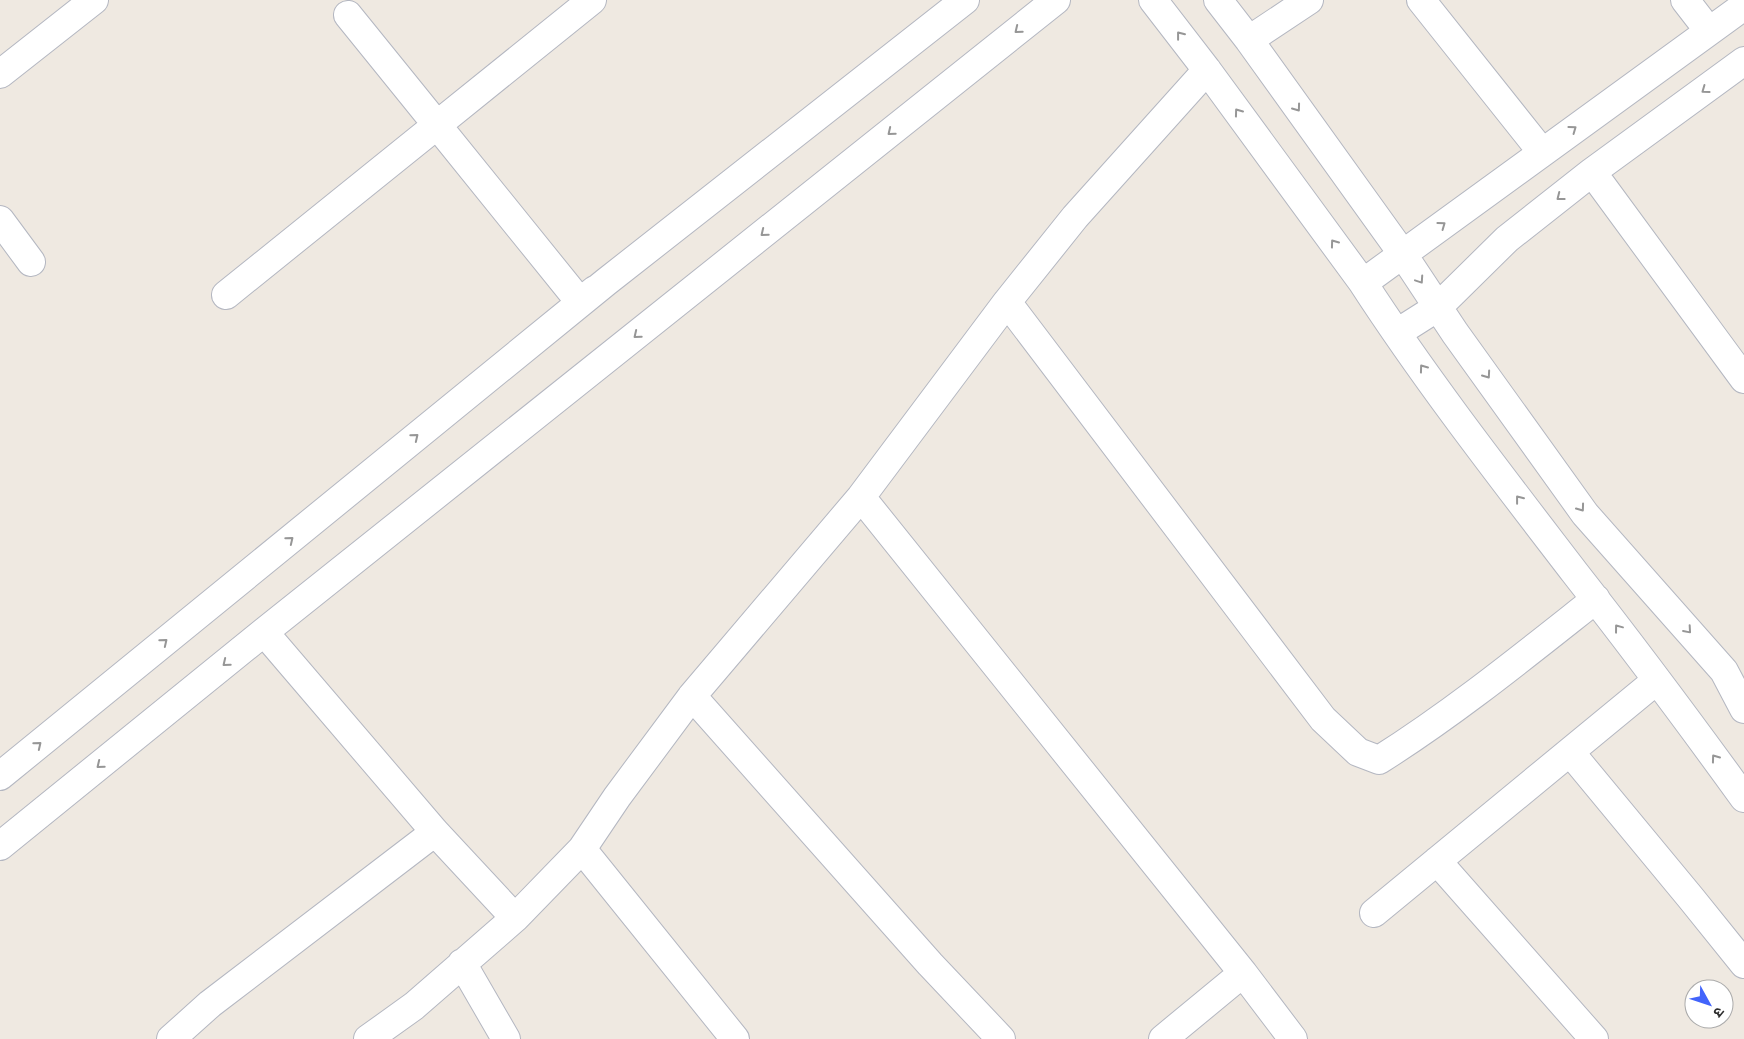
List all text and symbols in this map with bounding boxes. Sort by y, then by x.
one-way arrow [1014,25,1023,34]
one-way arrow [1177,32,1185,41]
one-way arrow [1701,84,1711,93]
one-way arrow [1291,103,1300,112]
one-way arrow [1235,108,1244,118]
one-way arrow [887,126,896,135]
one-way arrow [1567,126,1577,135]
one-way arrow [1557,192,1566,200]
one-way arrow [1436,222,1446,231]
one-way arrow [760,228,769,237]
one-way arrow [1331,239,1340,249]
one-way arrow [1414,274,1423,284]
one-way arrow [633,329,642,338]
one-way arrow [1420,365,1428,374]
one-way arrow [1481,369,1490,379]
one-way arrow [410,433,419,442]
one-way arrow [1516,496,1524,505]
one-way arrow [1575,502,1584,511]
one-way arrow [284,536,293,545]
one-way arrow [1682,624,1690,633]
one-way arrow [1615,625,1623,634]
one-way arrow [158,639,167,648]
one-way arrow [223,657,232,665]
one-way arrow [32,743,41,751]
one-way arrow [1712,754,1721,764]
one-way arrow [96,760,105,769]
north arrow [1684,979,1734,1029]
text: उ [1709,1003,1728,1022]

